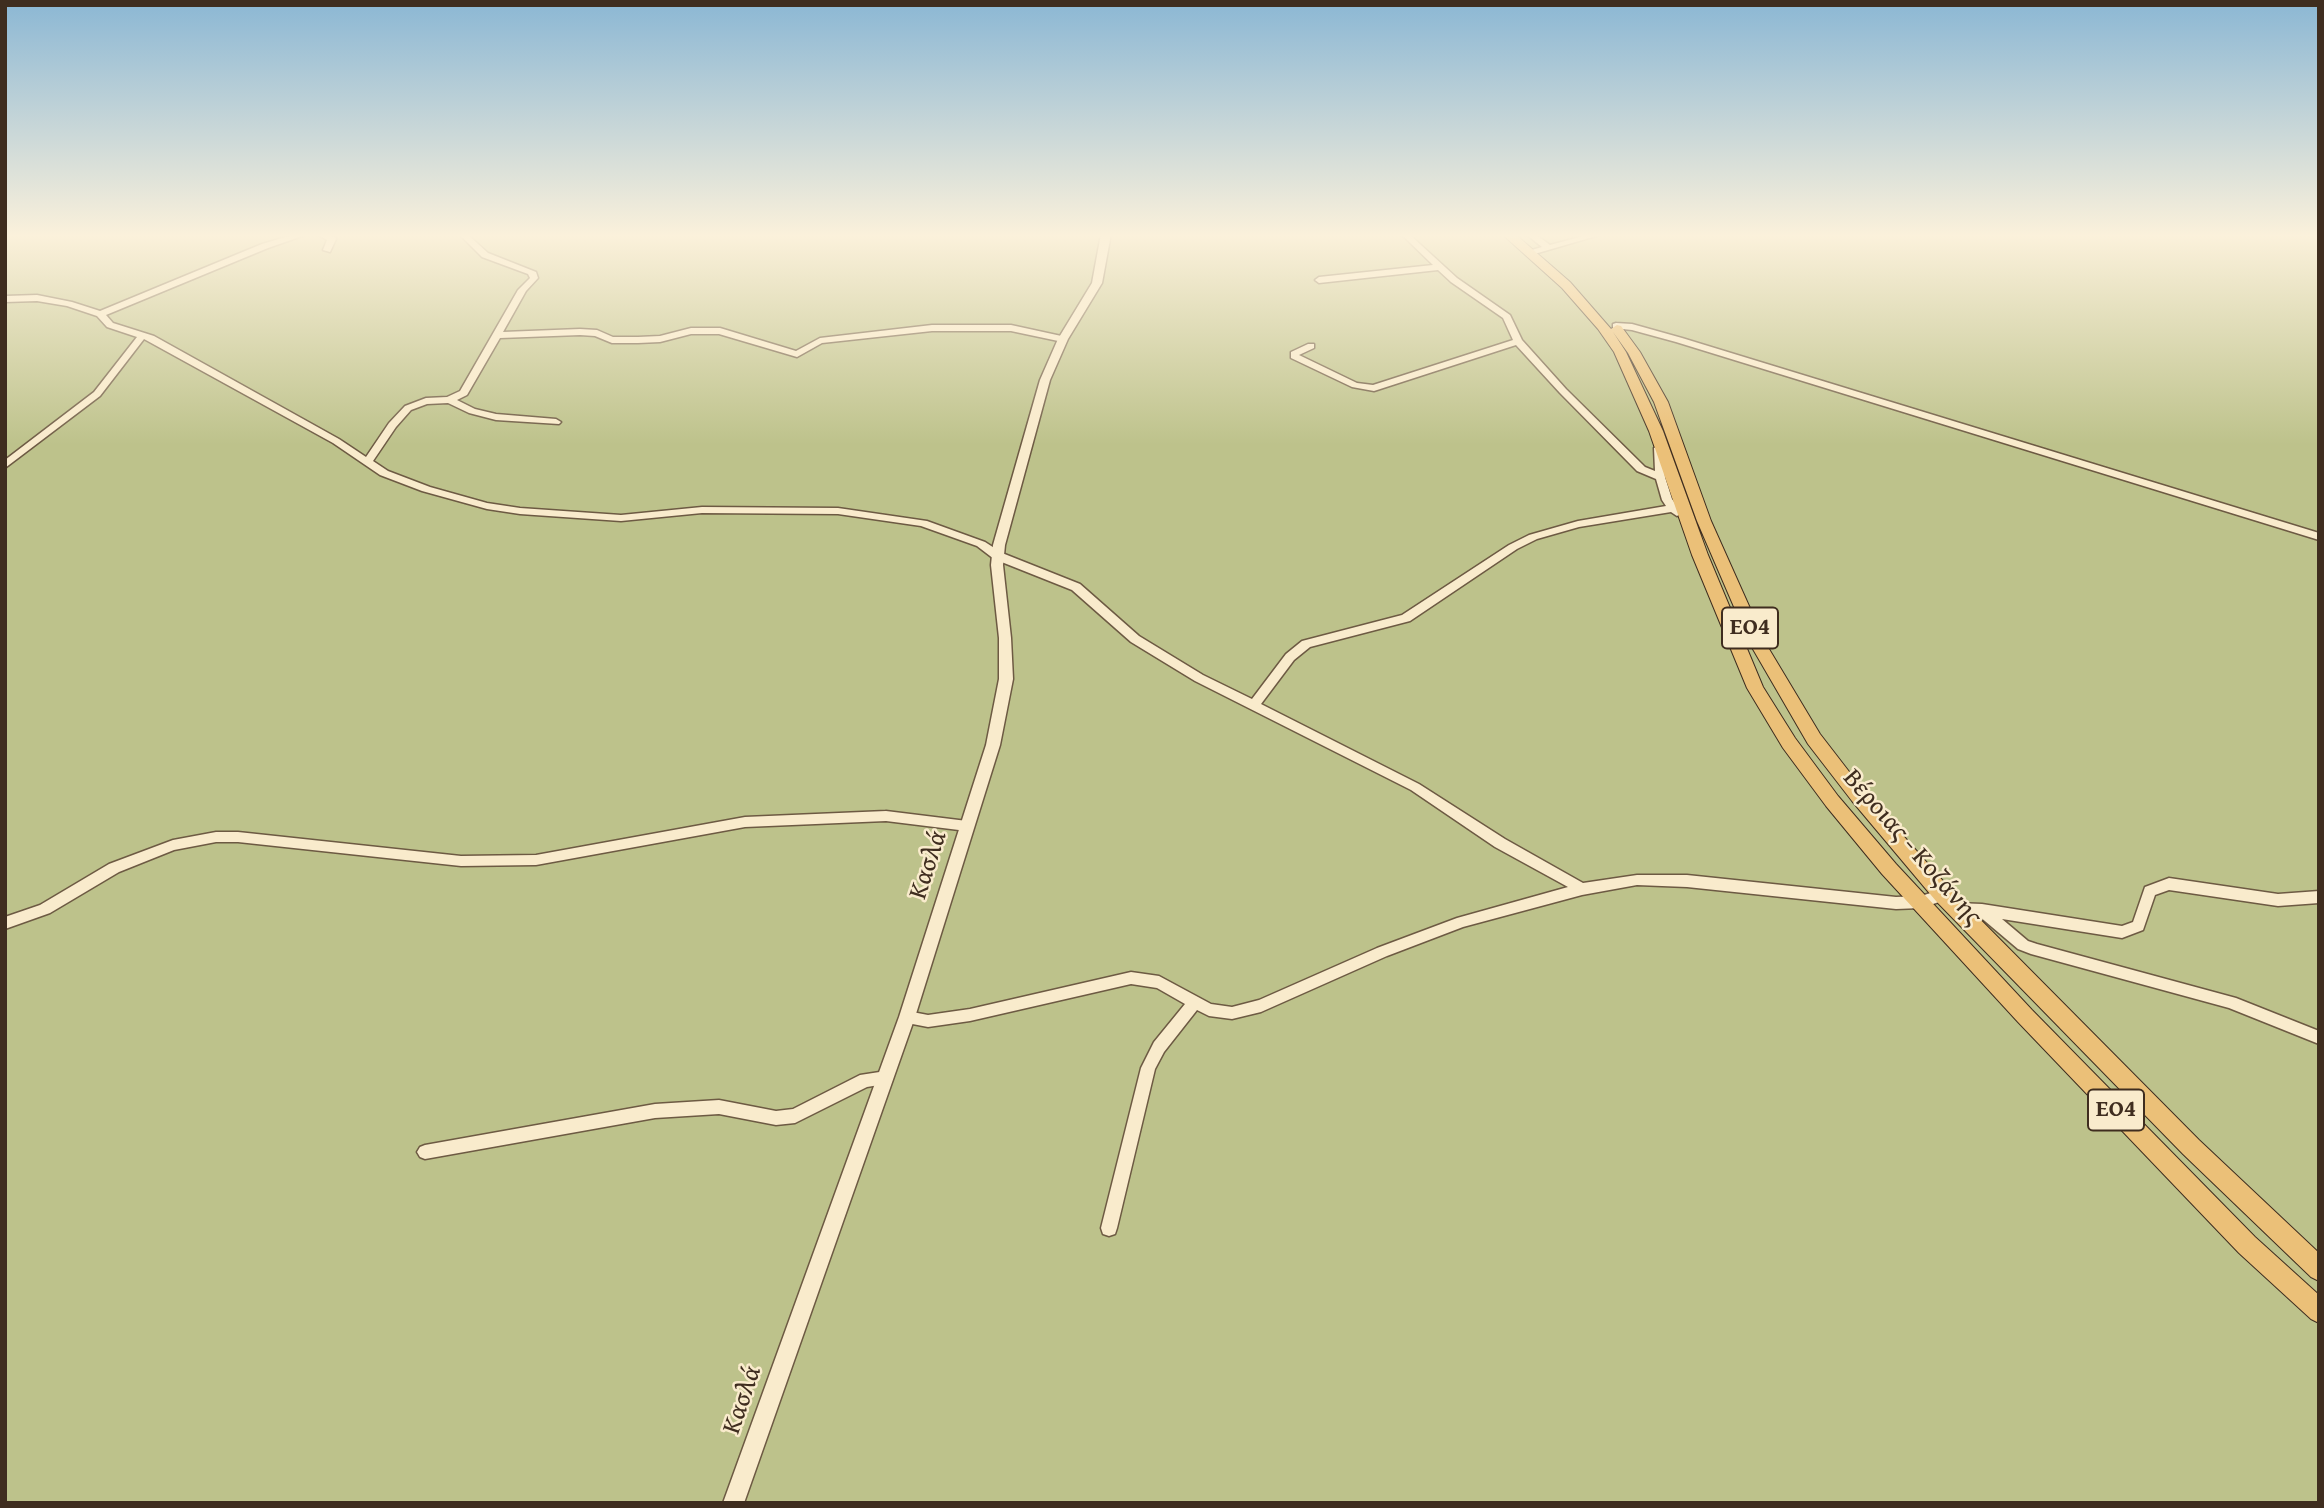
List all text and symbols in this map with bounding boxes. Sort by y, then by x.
road number: ΕΟ4 [1722,608,1778,648]
street label: Βέροιας - Κοζάνης [1836,764,1988,932]
street label: Κασλά [903,827,955,903]
road number: ΕΟ4 [2088,1090,2144,1130]
street label: Κασλά [717,1362,769,1438]

